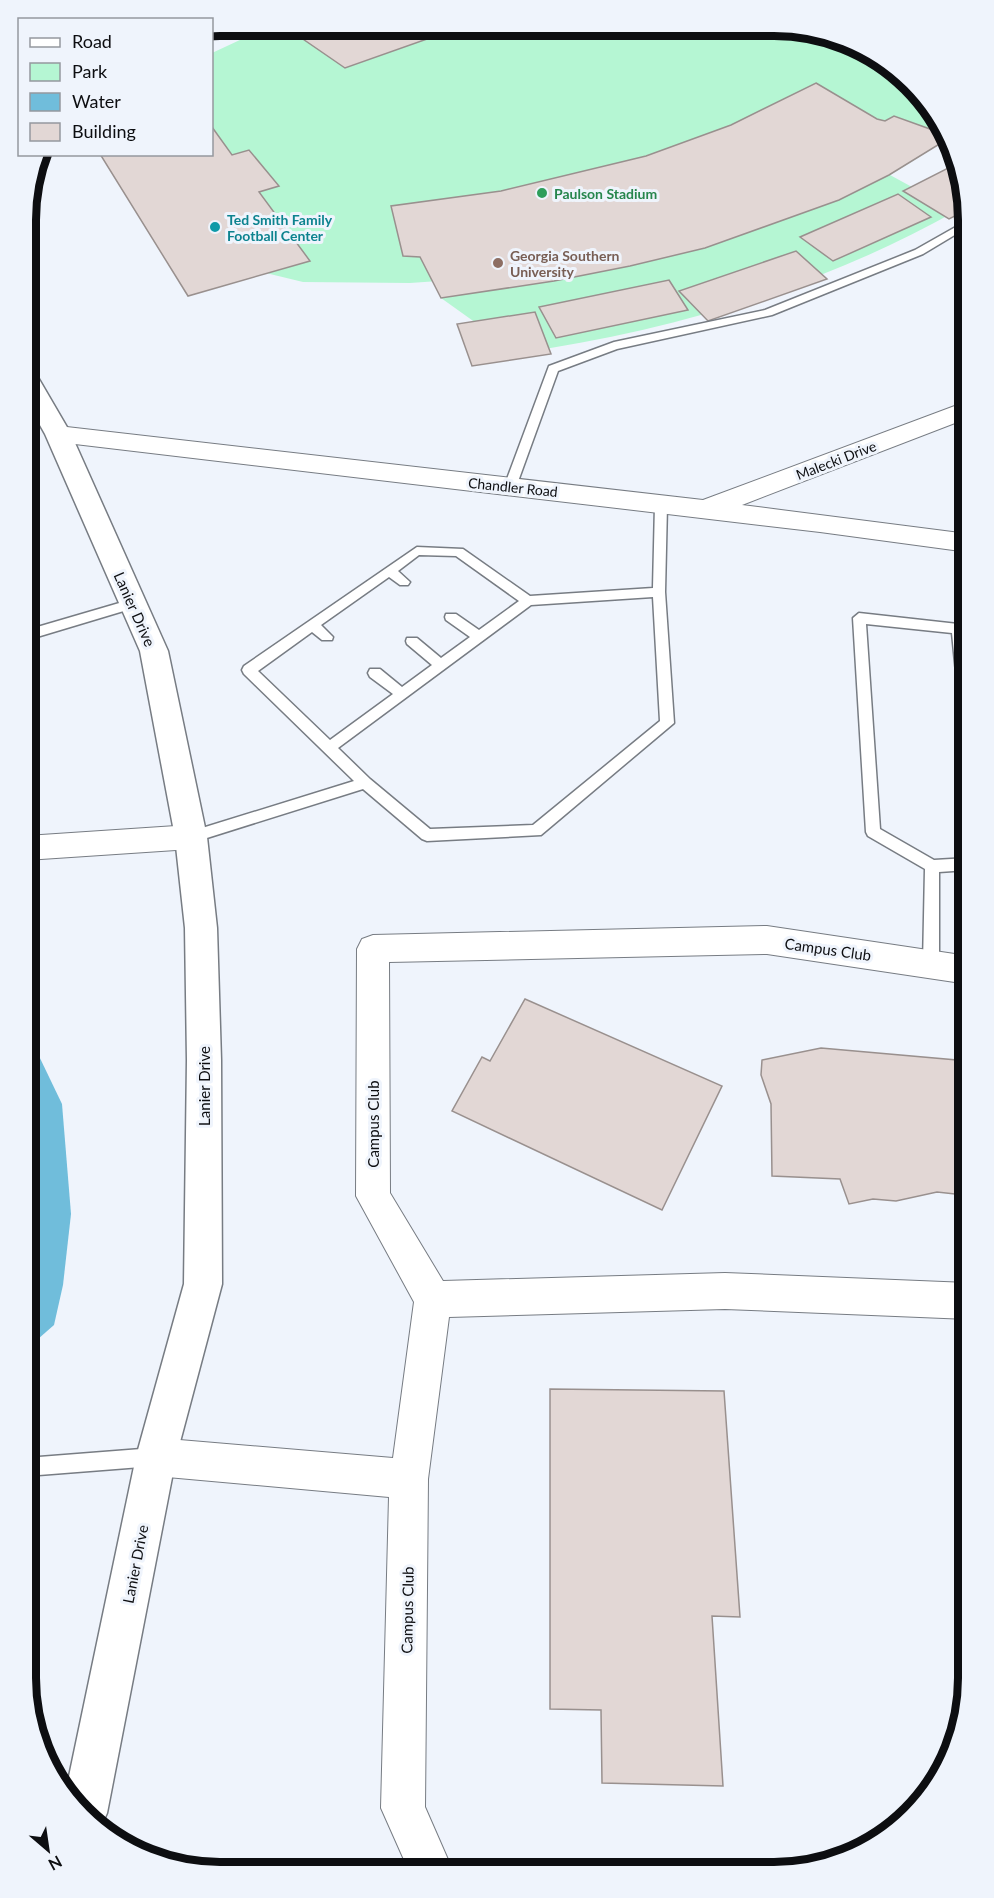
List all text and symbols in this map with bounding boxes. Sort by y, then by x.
legend [18,18,213,156]
text: Road [72,30,112,52]
text: Park [72,60,108,82]
text: Water [72,90,121,112]
text: Building [72,120,136,142]
place label: Paulson Stadium [554,185,657,202]
marker: Paulson Stadium [535,186,549,200]
place label: Ted Smith Family Football Center [227,211,333,244]
marker: Ted Smith Family Football Center [208,220,222,234]
place label: Georgia Southern University [510,247,620,280]
marker: Georgia Southern University [491,256,505,270]
street label: Malecki Drive [793,437,879,483]
street label: Chandler Road [467,474,559,500]
street label: Lanier Drive [111,569,159,649]
street label: Campus Club [784,934,872,964]
street label: Lanier Drive [195,1046,213,1126]
street label: Campus Club [364,1080,382,1168]
street label: Lanier Drive [119,1523,151,1605]
street label: Campus Club [397,1566,417,1654]
north arrow [18,1820,78,1880]
text: N [46,1852,66,1875]

